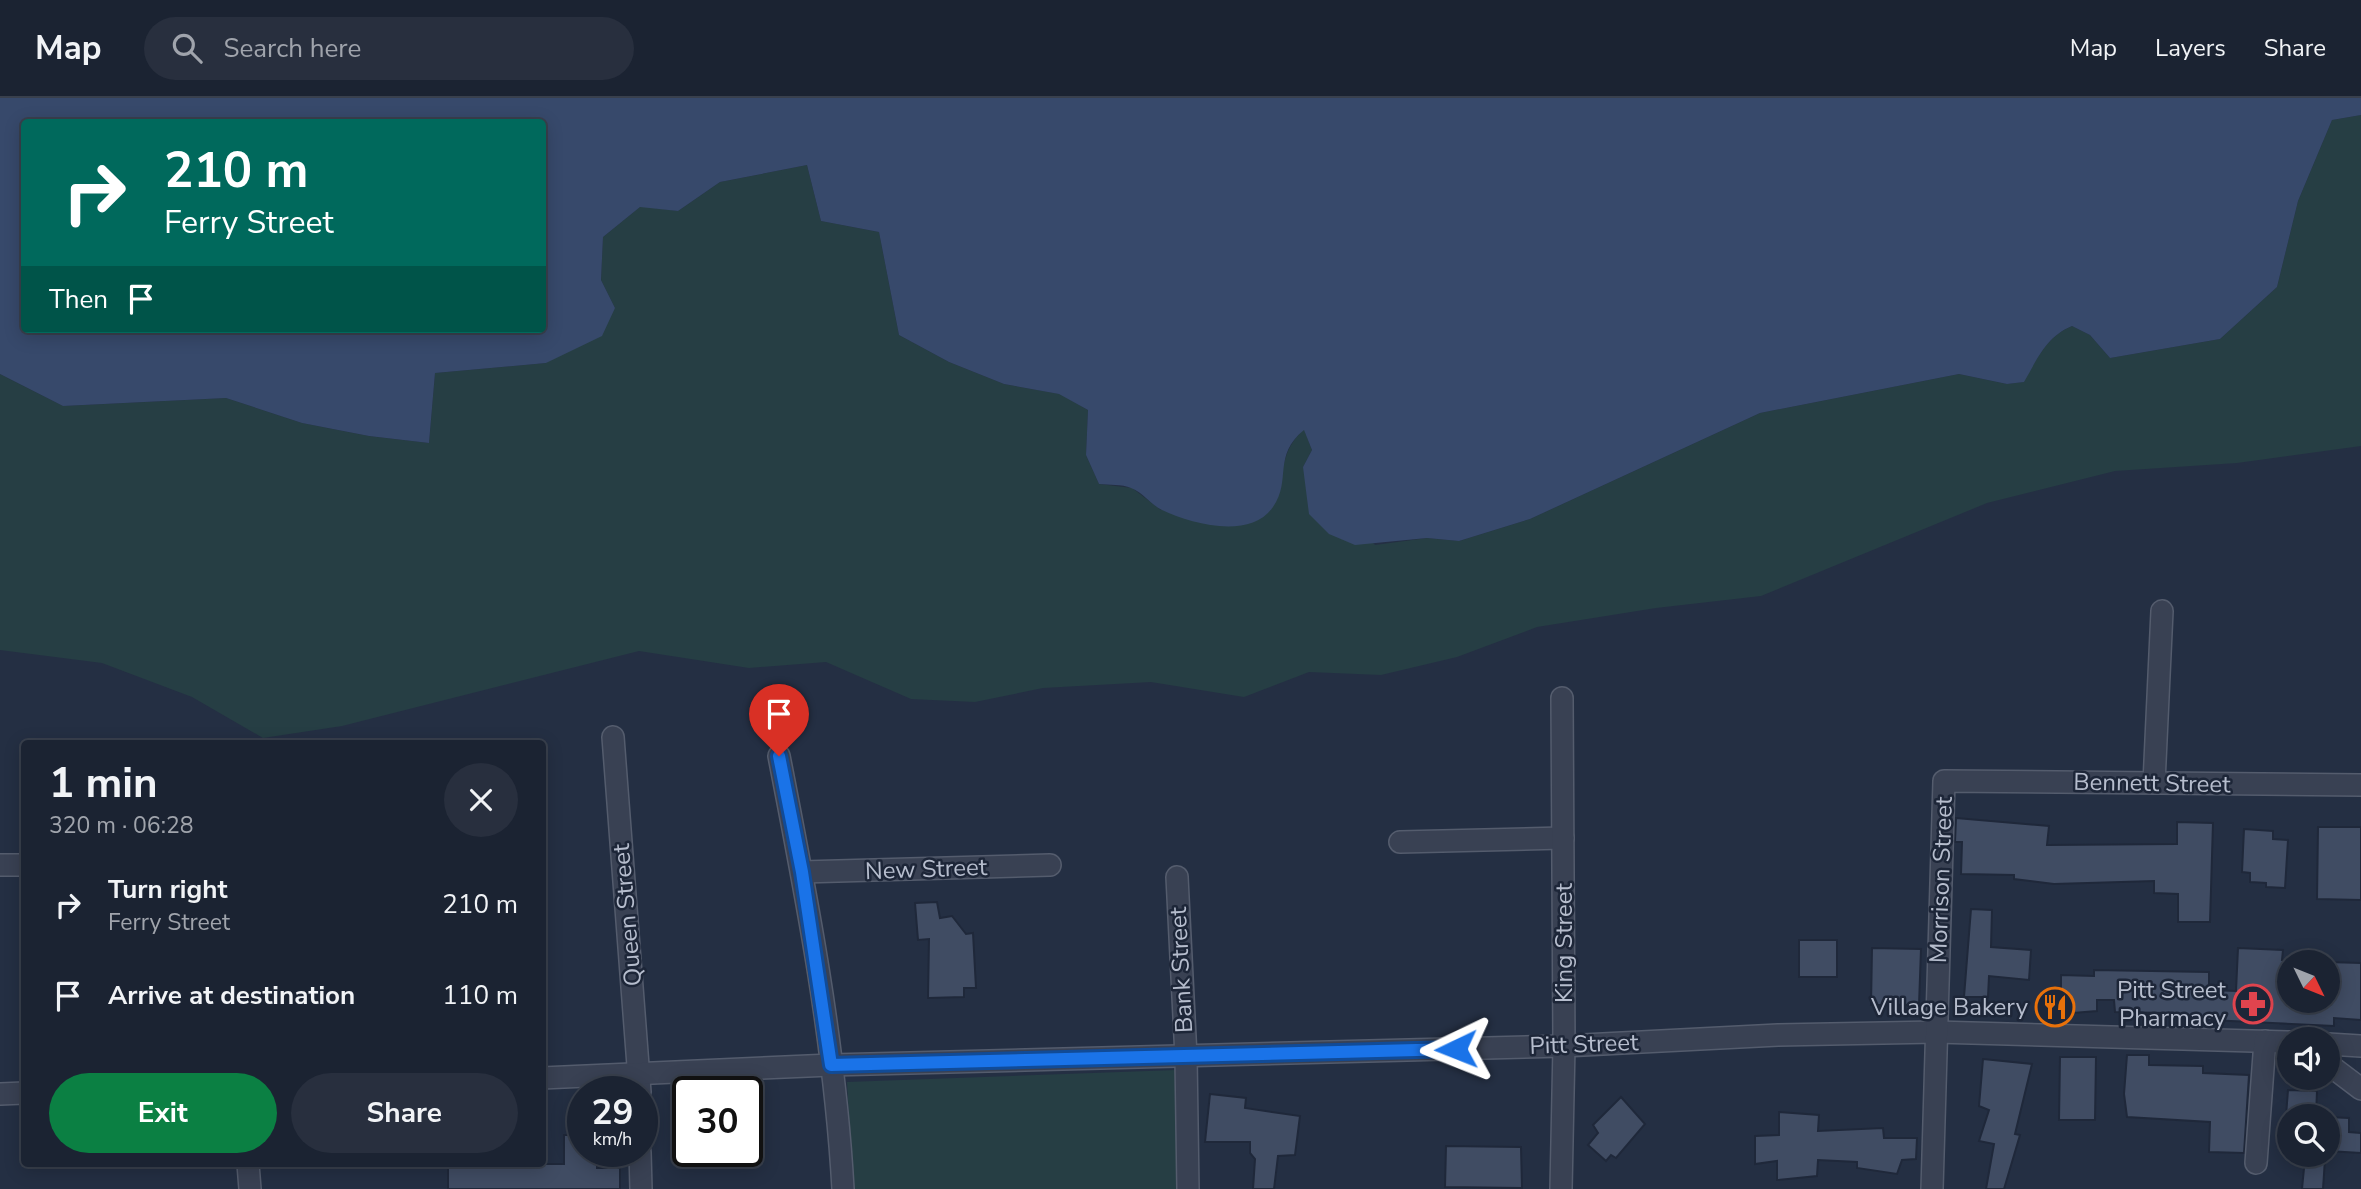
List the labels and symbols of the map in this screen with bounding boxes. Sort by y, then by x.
pin [749,684,809,756]
street label: Bennett Street [2073,766,2231,800]
street label: Morrison Street [1922,796,1960,964]
street label: Queen Street [605,842,649,987]
street label: New Street [864,851,988,887]
street label: King Street [1548,882,1580,1003]
street label: Bank Street [1162,906,1200,1034]
north arrow [2277,950,2340,1013]
place label: Pitt Street Pharmacy [2117,974,2227,1034]
pharmacy icon: Pitt Street Pharmacy [2232,983,2274,1025]
restaurant icon: Village Bakery [2034,986,2076,1028]
place label: Village Bakery [1870,991,2029,1023]
position arrow [1419,1012,1493,1086]
street label: Pitt Street [1529,1026,1640,1062]
speed limit sign: 30 [672,1076,763,1167]

